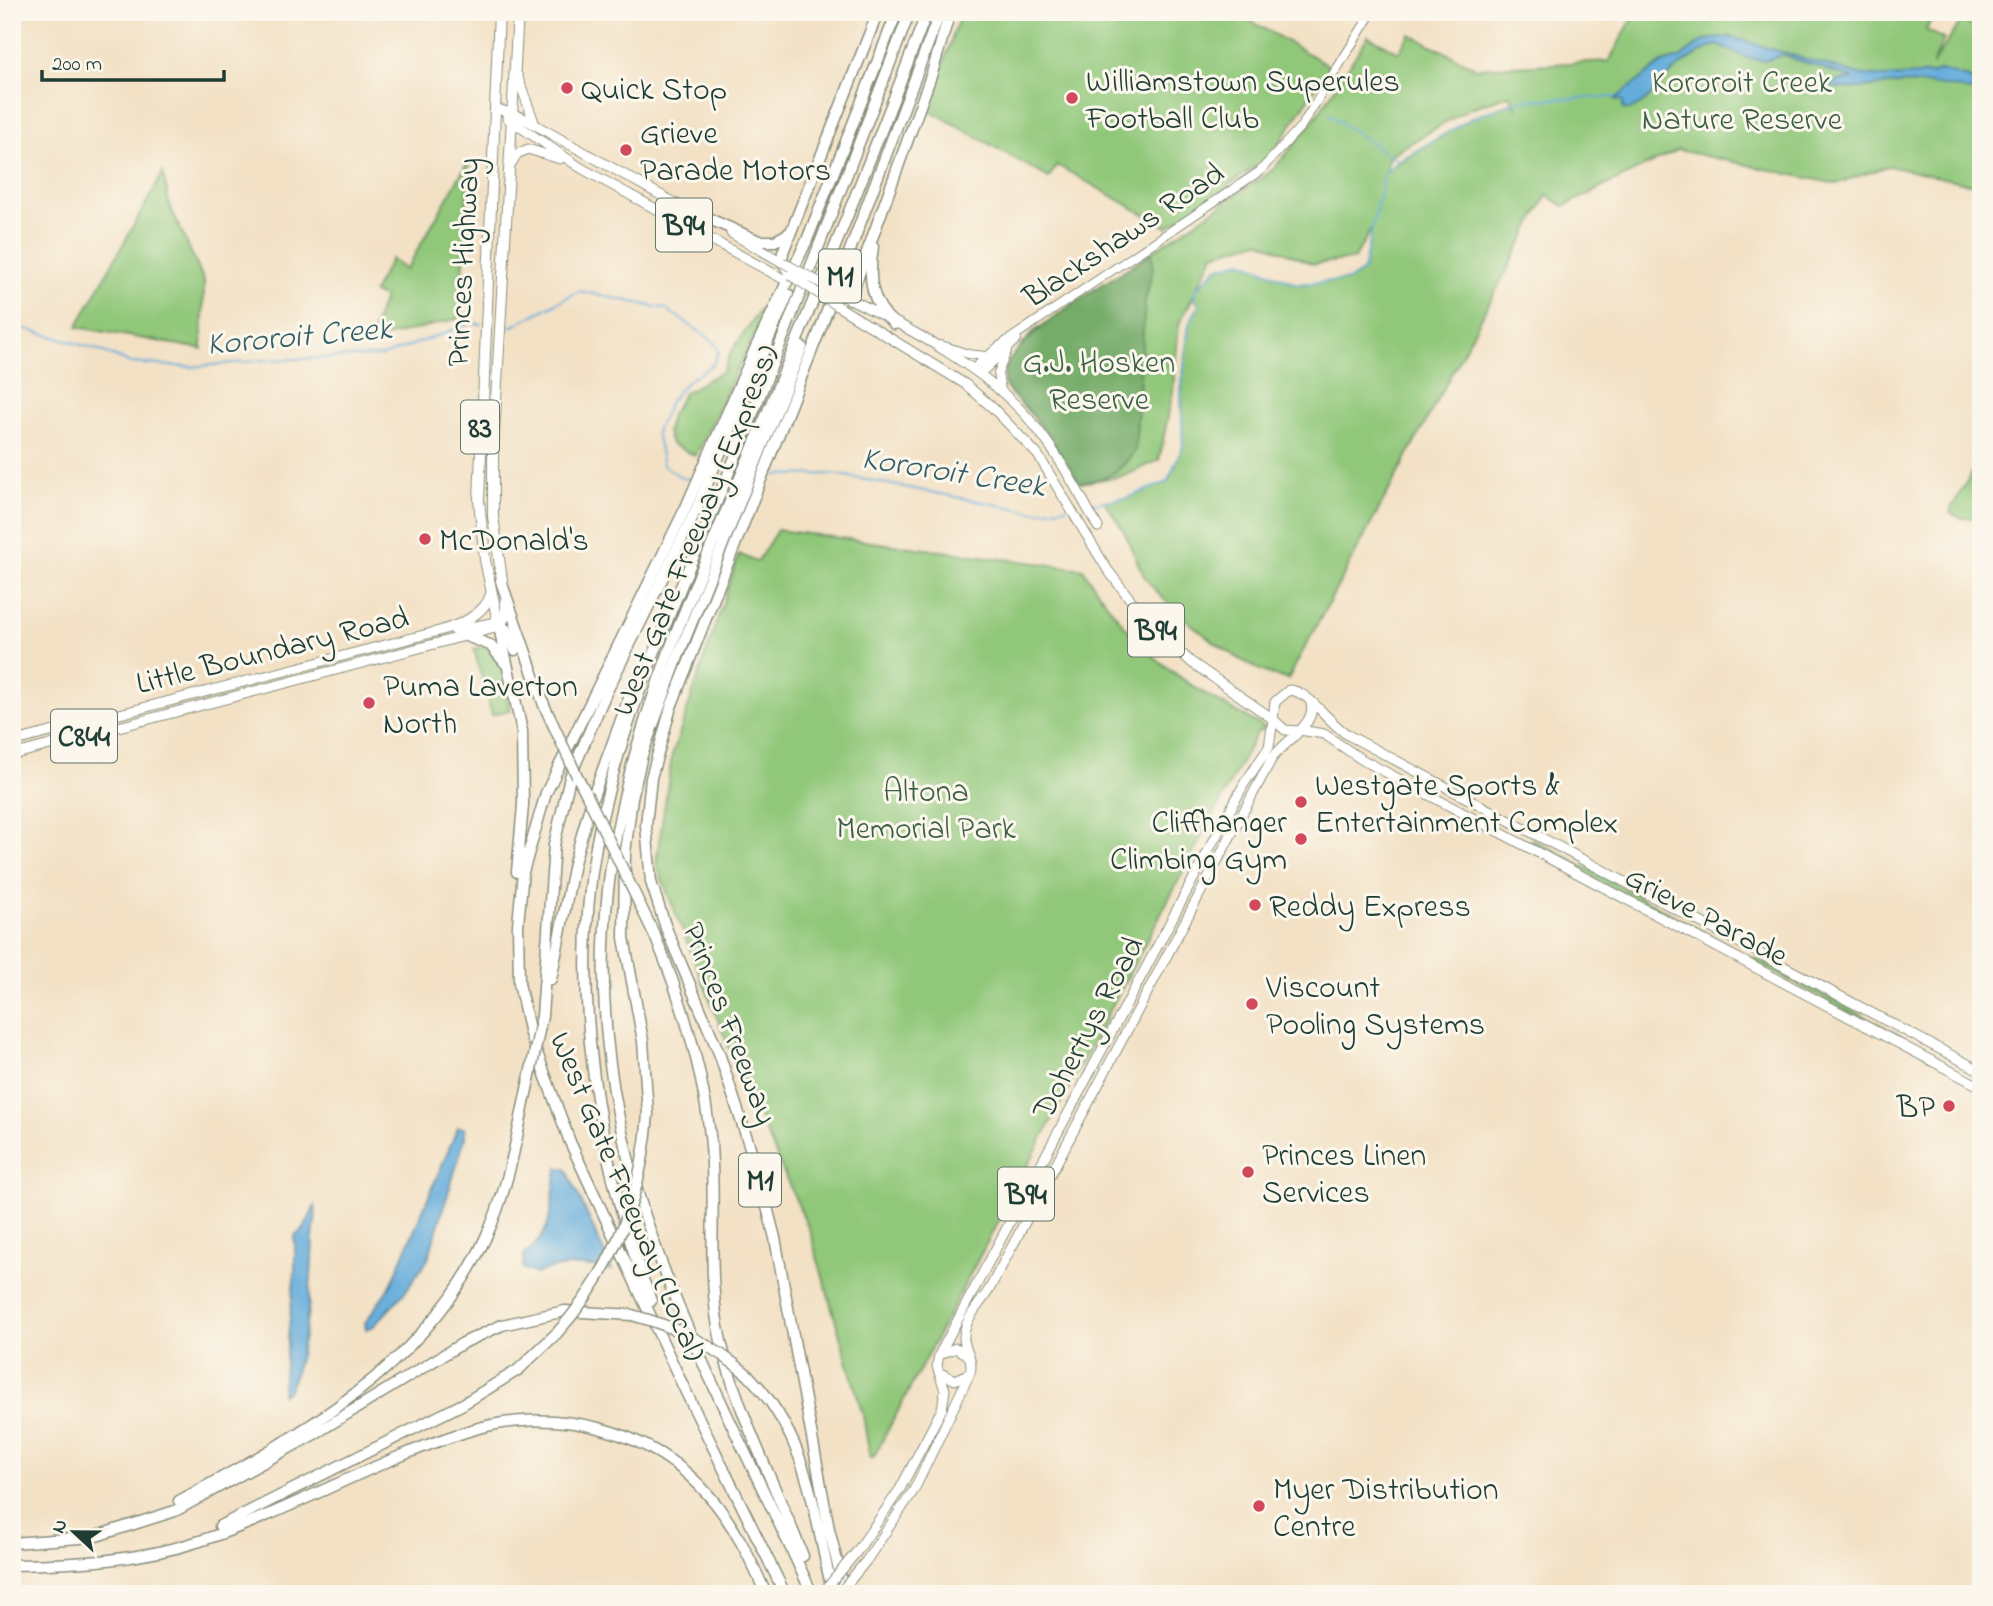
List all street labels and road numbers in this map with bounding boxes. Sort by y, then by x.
street label: Blackshaws Road [1014,152,1235,322]
street label: Princes Highway [437,156,494,368]
road number: B94 [656,199,712,252]
road number: M1 [819,250,861,302]
street label: West Gate Freeway (Express) [601,339,793,724]
road number: 83 [461,400,499,454]
street label: Little Boundary Road [132,596,414,709]
road number: B94 [1128,604,1184,656]
road number: C844 [51,709,117,762]
street label: Grieve Parade [1615,855,1796,981]
street label: Princes Freeway [667,916,788,1132]
street label: Dohertys Road [1022,929,1158,1129]
street label: West Gate Freeway (Local) [535,1025,716,1369]
road number: M1 [739,1154,781,1206]
road number: B94 [998,1168,1054,1220]

